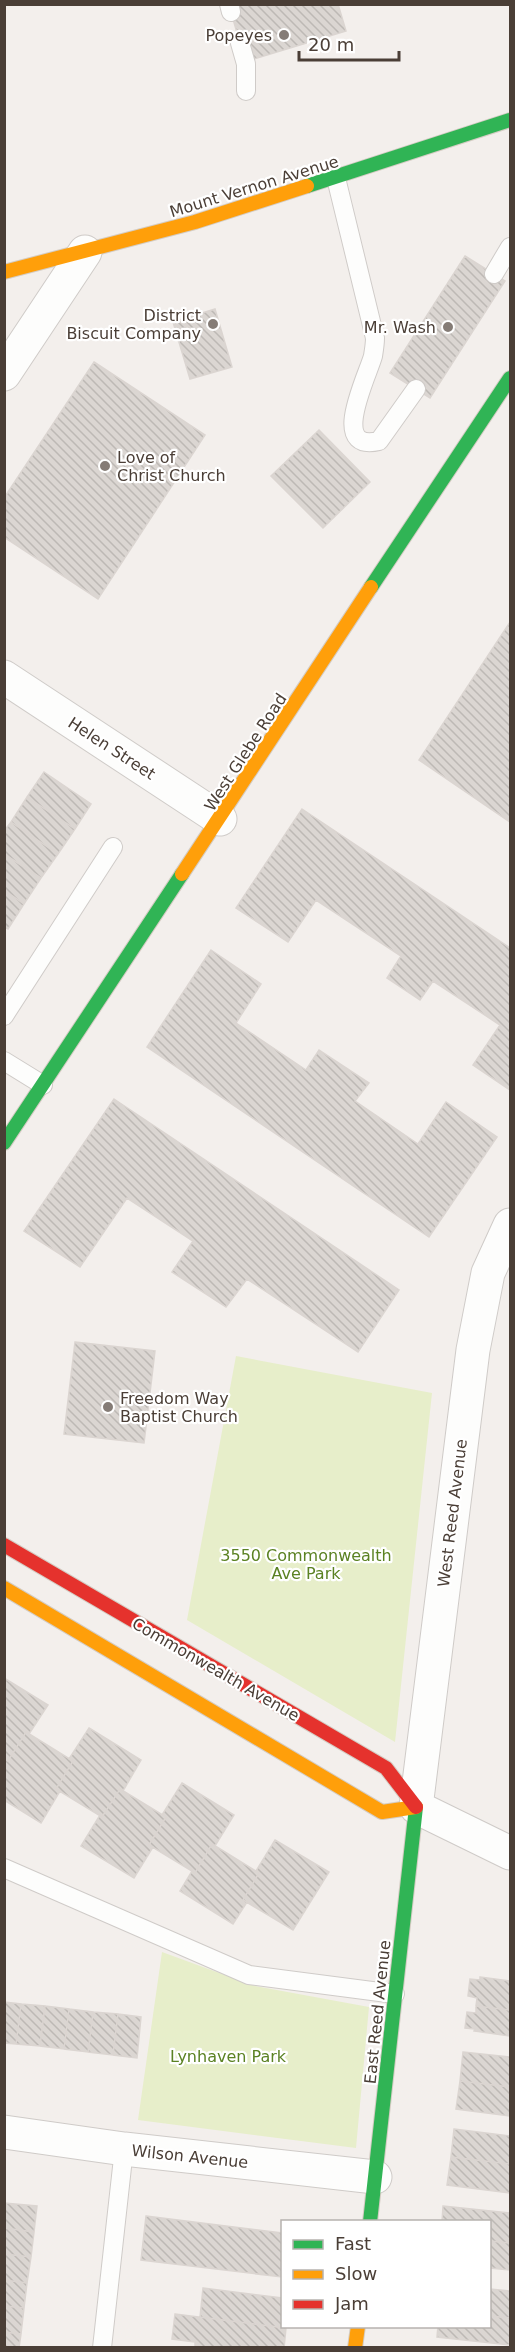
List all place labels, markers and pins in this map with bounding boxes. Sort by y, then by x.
place label: Popeyes [205,26,272,45]
marker: Popeyes [277,28,291,42]
place label: District Biscuit Company [66,306,201,343]
marker: District Biscuit Company [206,317,220,331]
place label: Mr. Wash [364,318,436,337]
marker: Mr. Wash [441,320,455,334]
place label: Love of Christ Church [117,448,226,485]
marker: Love of Christ Church [98,459,112,473]
place label: Freedom Way Baptist Church [120,1389,238,1426]
marker: Freedom Way Baptist Church [101,1400,115,1414]

